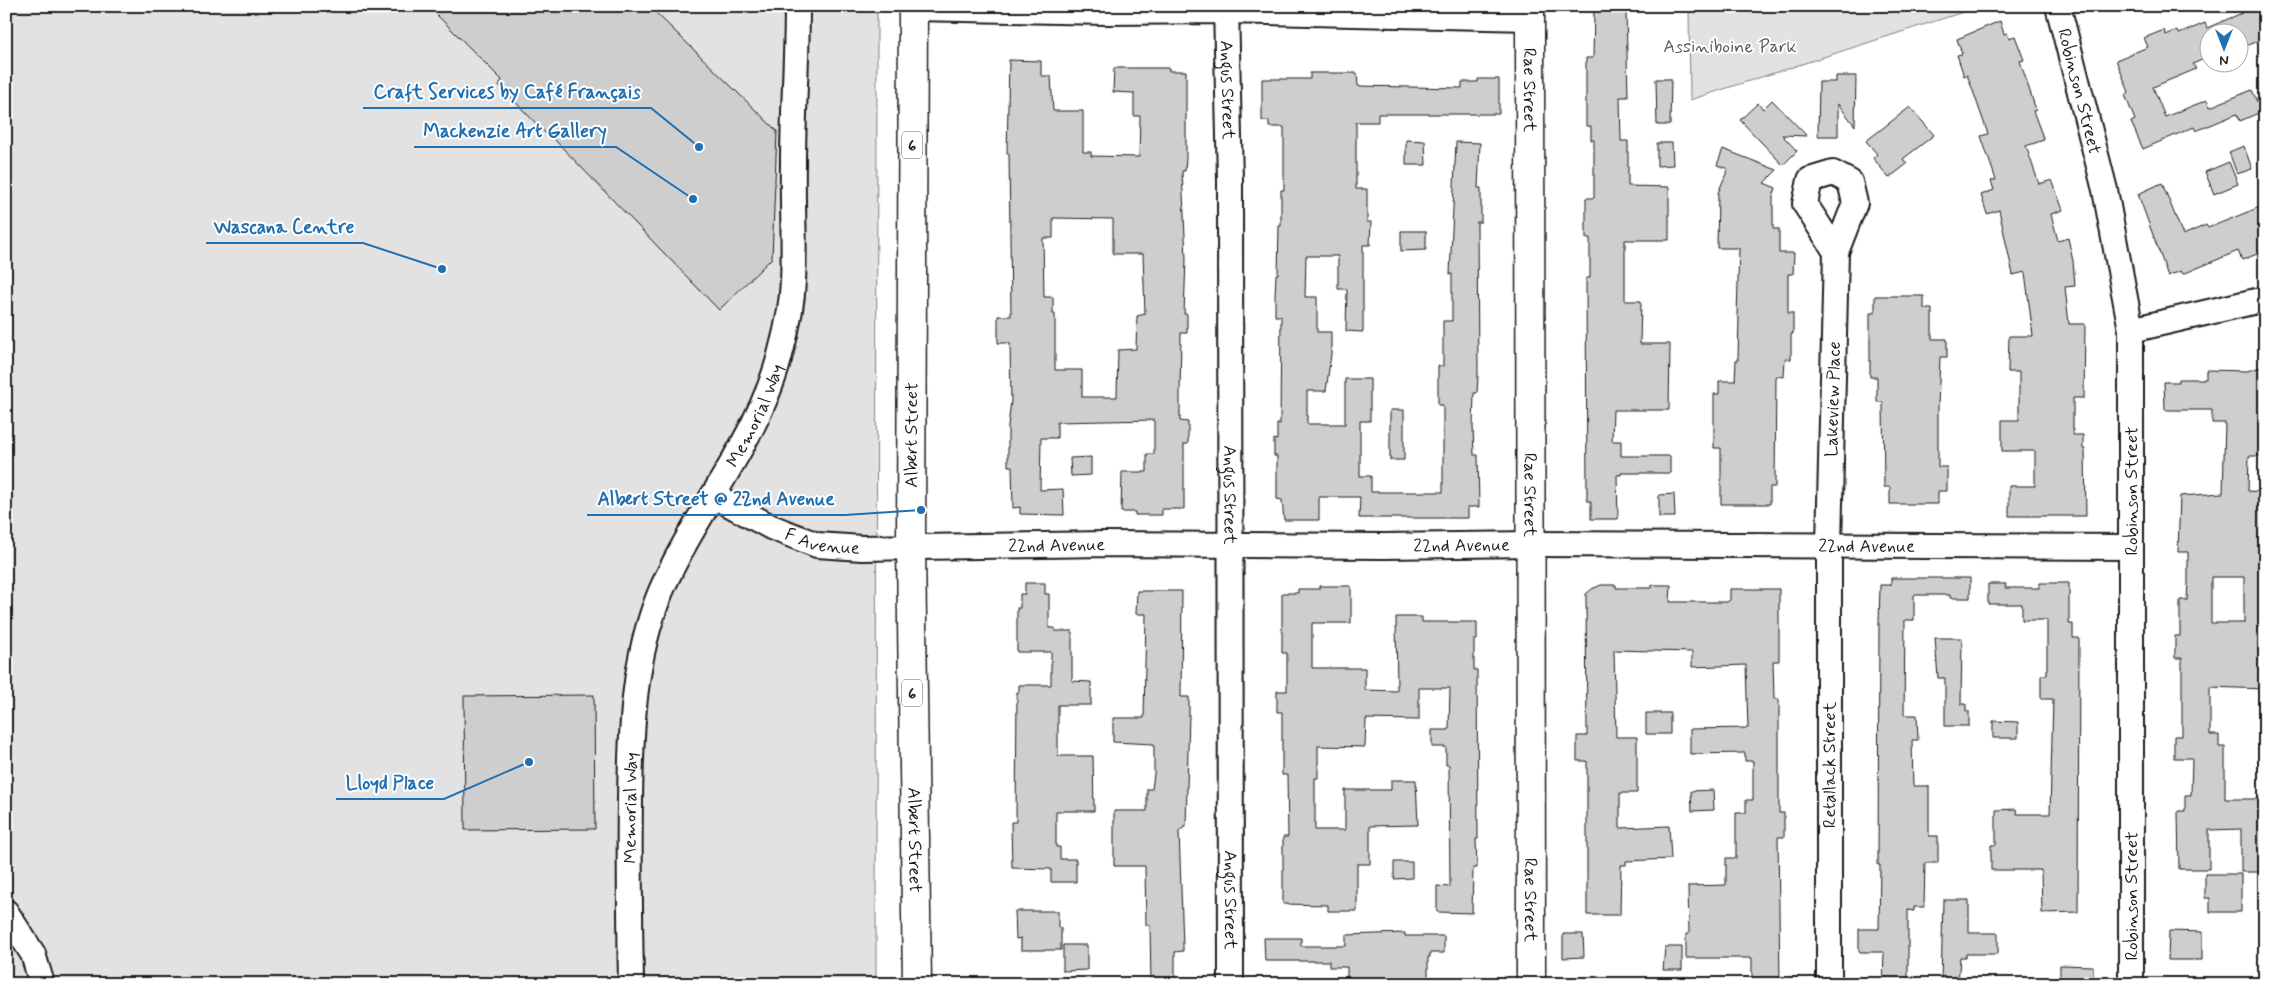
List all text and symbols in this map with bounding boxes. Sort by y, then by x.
north arrow [2198,22,2248,72]
street label: Robinson Street [2051,26,2106,157]
park label: Assiniboine Park [1663,35,1797,59]
street label: Angus Street [1212,40,1240,140]
street label: Rae Street [1517,48,1541,133]
text: N [2219,51,2229,69]
callout: Craft Services by Café Français [363,74,651,108]
text: Craft Services by Café Français [373,80,641,105]
callout: Mackenzie Art Gallery [414,113,616,147]
text: Mackenzie Art Gallery [423,119,607,145]
road number: 6 [902,132,922,158]
callout: Wascana Centre [206,209,363,243]
text: Wascana Centre [213,215,354,240]
street label: Lakeview Place [1820,341,1847,457]
street label: Memorial Way [721,361,790,472]
street label: Albert Street [900,382,924,488]
street label: Robinson Street [2120,426,2144,556]
street label: Angus Street [1215,445,1241,545]
street label: Rae Street [1517,453,1542,538]
callout: Albert Street @ 22nd Avenue [587,481,845,515]
text: Albert Street @ 22nd Avenue [597,487,835,512]
street label: F Avenue [781,523,861,561]
street label: 22nd Avenue [1008,533,1105,559]
street label: 22nd Avenue [1413,533,1510,559]
street label: 22nd Avenue [1818,534,1915,559]
road number: 6 [902,680,922,706]
street label: Retallack Street [1818,701,1842,828]
street label: Memorial Way [619,752,644,864]
callout: Lloyd Place [336,765,444,799]
text: Lloyd Place [346,771,434,796]
street label: Albert Street [901,787,927,893]
street label: Robinson Street [2120,831,2144,961]
street label: Angus Street [1216,850,1242,950]
street label: Rae Street [1518,858,1542,943]

